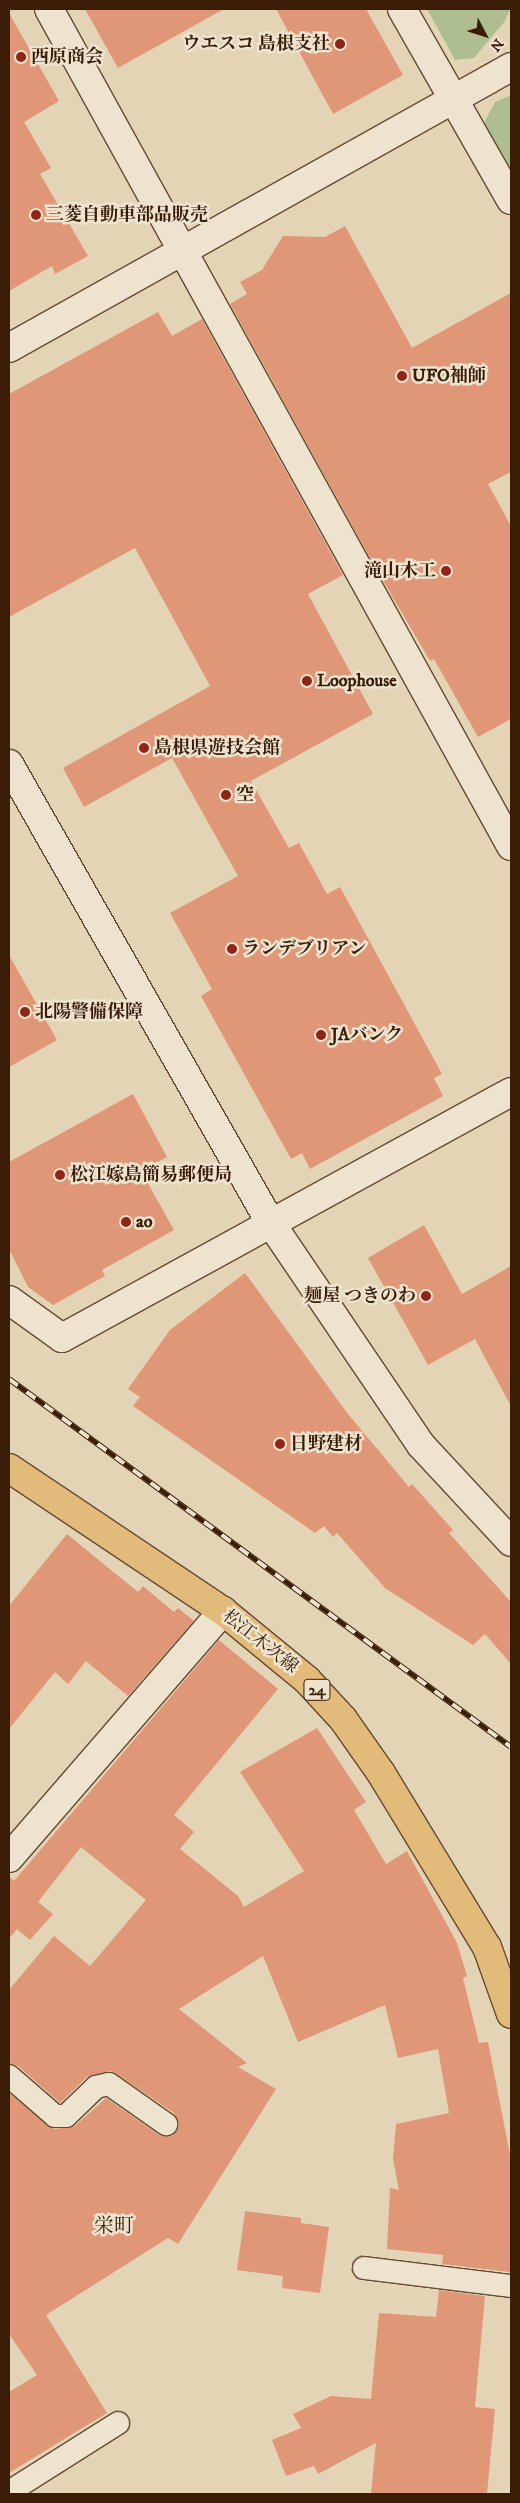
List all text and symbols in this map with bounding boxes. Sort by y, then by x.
north arrow [460,10,510,60]
place label: ウエスコ 島根支社 [182,33,330,55]
text: N [486,34,507,55]
marker: ウエスコ 島根支社 [334,38,346,50]
place label: 西原商会 [31,46,103,68]
marker: 西原商会 [15,51,27,63]
place label: 三菱自動車部品販売 [46,204,208,226]
marker: 三菱自動車部品販売 [30,209,42,221]
place label: UFO袖師 [412,365,486,387]
marker: UFO袖師 [396,370,408,382]
place label: 滝山木工 [364,560,436,582]
marker: 滝山木工 [440,565,452,577]
place label: Loophouse [317,670,397,692]
marker: Loophouse [301,675,313,687]
place label: 島根県遊技会館 [154,737,280,759]
marker: 島根県遊技会館 [138,742,150,754]
place label: 空 [236,784,254,806]
marker: 空 [220,789,232,801]
place label: ランデブリアン [242,938,368,960]
marker: ランデブリアン [226,943,238,955]
place label: 北陽警備保障 [35,1001,143,1023]
marker: 北陽警備保障 [19,1006,31,1018]
place label: JAバンク [331,1024,403,1046]
marker: JAバンク [315,1029,327,1041]
place label: 松江嫁島簡易郵便局 [70,1164,232,1186]
marker: 松江嫁島簡易郵便局 [54,1169,66,1181]
place label: ao [136,1211,152,1233]
marker: ao [120,1216,132,1228]
place label: 麺屋 つきのわ [304,1285,416,1307]
marker: 麺屋 つきのわ [420,1290,432,1302]
place label: 日野建材 [290,1433,362,1455]
marker: 日野建材 [274,1438,286,1450]
street label: 松江木次線 [218,1606,302,1678]
road number: 24 [303,1676,331,1704]
district label: 栄町 [94,2214,134,2238]

